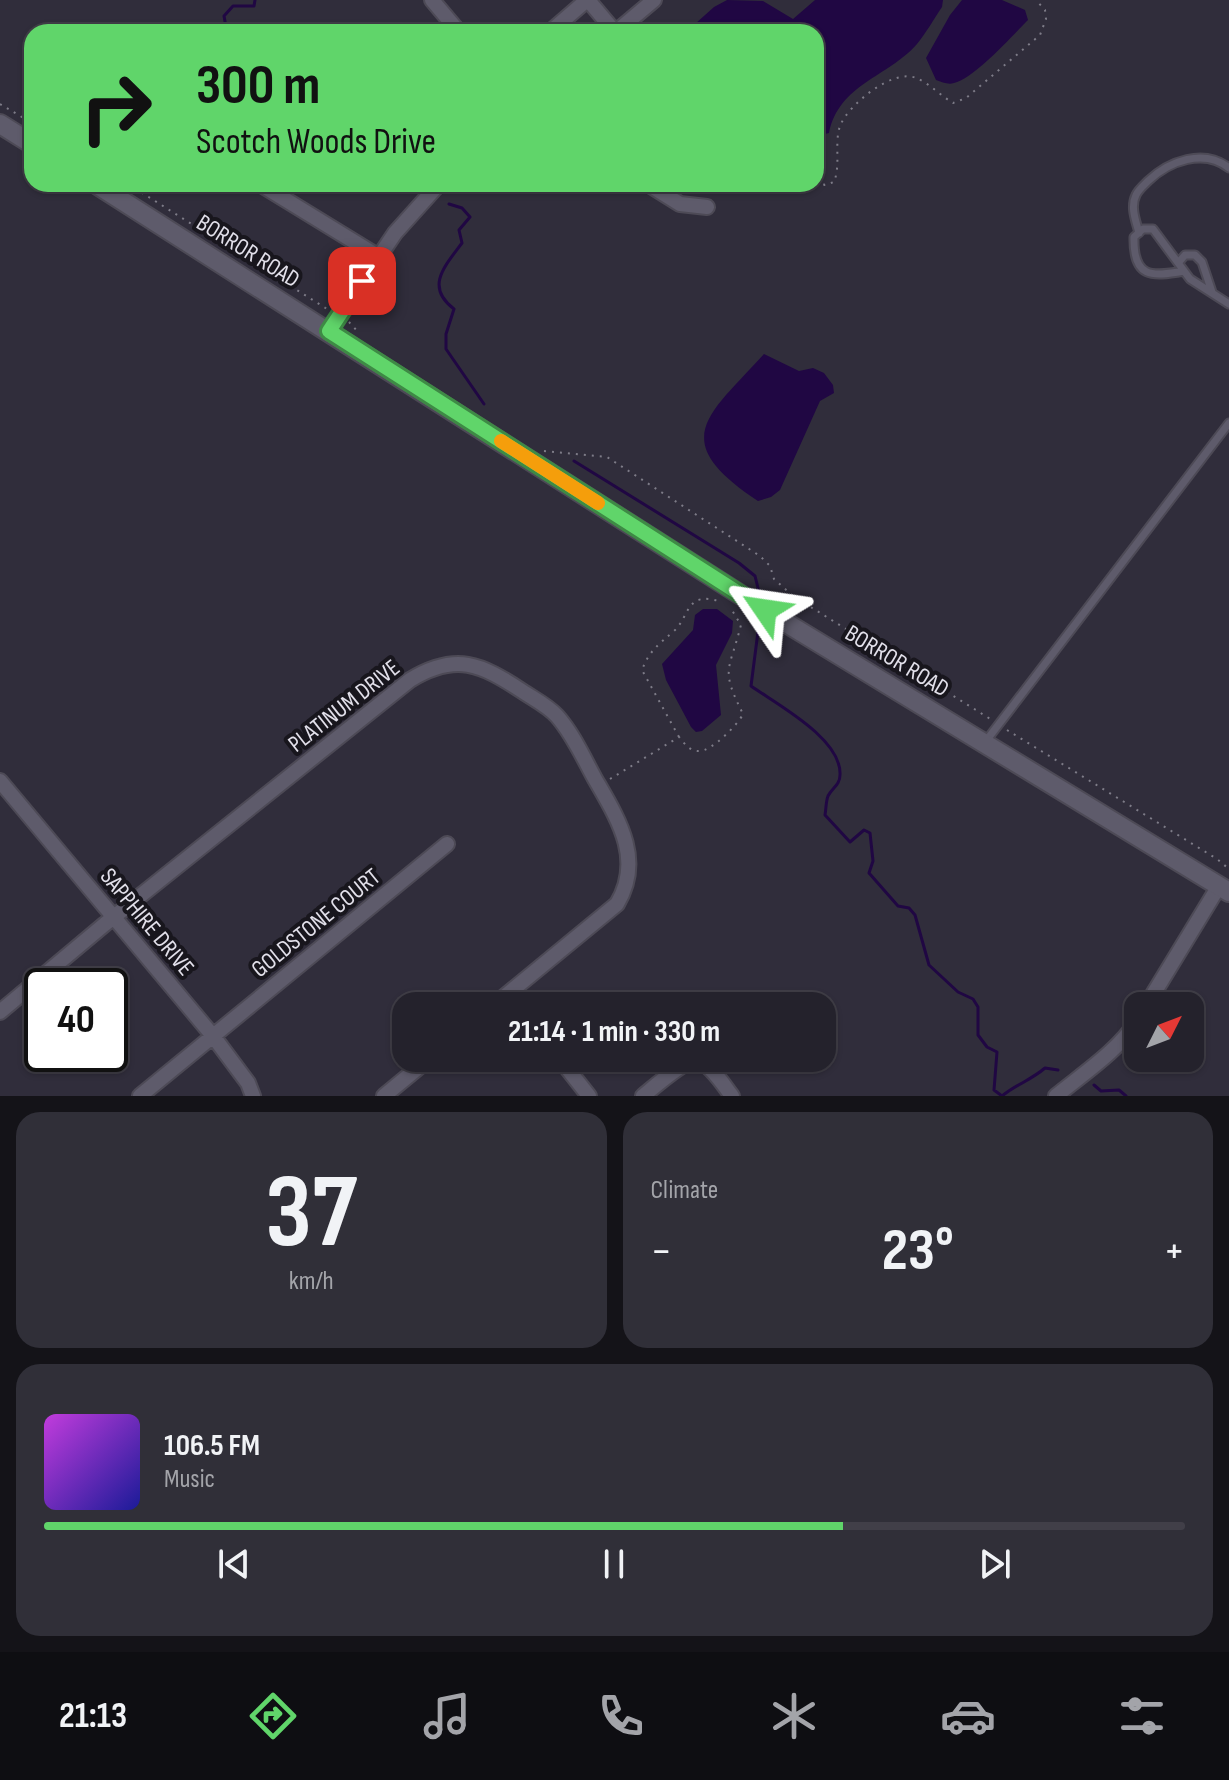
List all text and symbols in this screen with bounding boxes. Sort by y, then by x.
text: 300 m [196,53,320,120]
icon: right [64,56,168,160]
text: Scotch Woods Drive [196,121,436,164]
street label: BORROR ROAD [191,208,305,294]
pin [328,247,396,315]
icon: arrive [340,259,384,303]
position arrow [723,568,807,652]
street label: BORROR ROAD [840,619,954,703]
street label: PLATINUM DRIVE [282,653,406,759]
street label: SAPPHIRE DRIVE [94,862,200,982]
street label: GOLDSTONE COURT [246,862,386,984]
speed limit sign: 40 [24,968,128,1072]
north arrow [1124,992,1204,1072]
map controls [1124,992,1204,1072]
text: 21:14 · 1 min · 330 m [508,1014,720,1050]
text: 37 [265,1151,357,1276]
text: Climate [651,1175,718,1206]
text: 23° [882,1215,954,1287]
text: − [651,1225,672,1278]
text: + [1163,1225,1185,1278]
text: km/h [289,1266,334,1297]
text: 106.5 FM [164,1428,260,1464]
text: Music [164,1464,215,1495]
icon: previous [212,1542,256,1586]
icon: pause [592,1542,636,1586]
icon: next [973,1542,1017,1586]
icon: directions [245,1688,301,1744]
icon: music [419,1688,475,1744]
icon: phone [593,1688,649,1744]
icon: climate [766,1688,822,1744]
icon: car [940,1688,996,1744]
icon: filters [1114,1688,1170,1744]
text: 21:13 [59,1695,127,1738]

